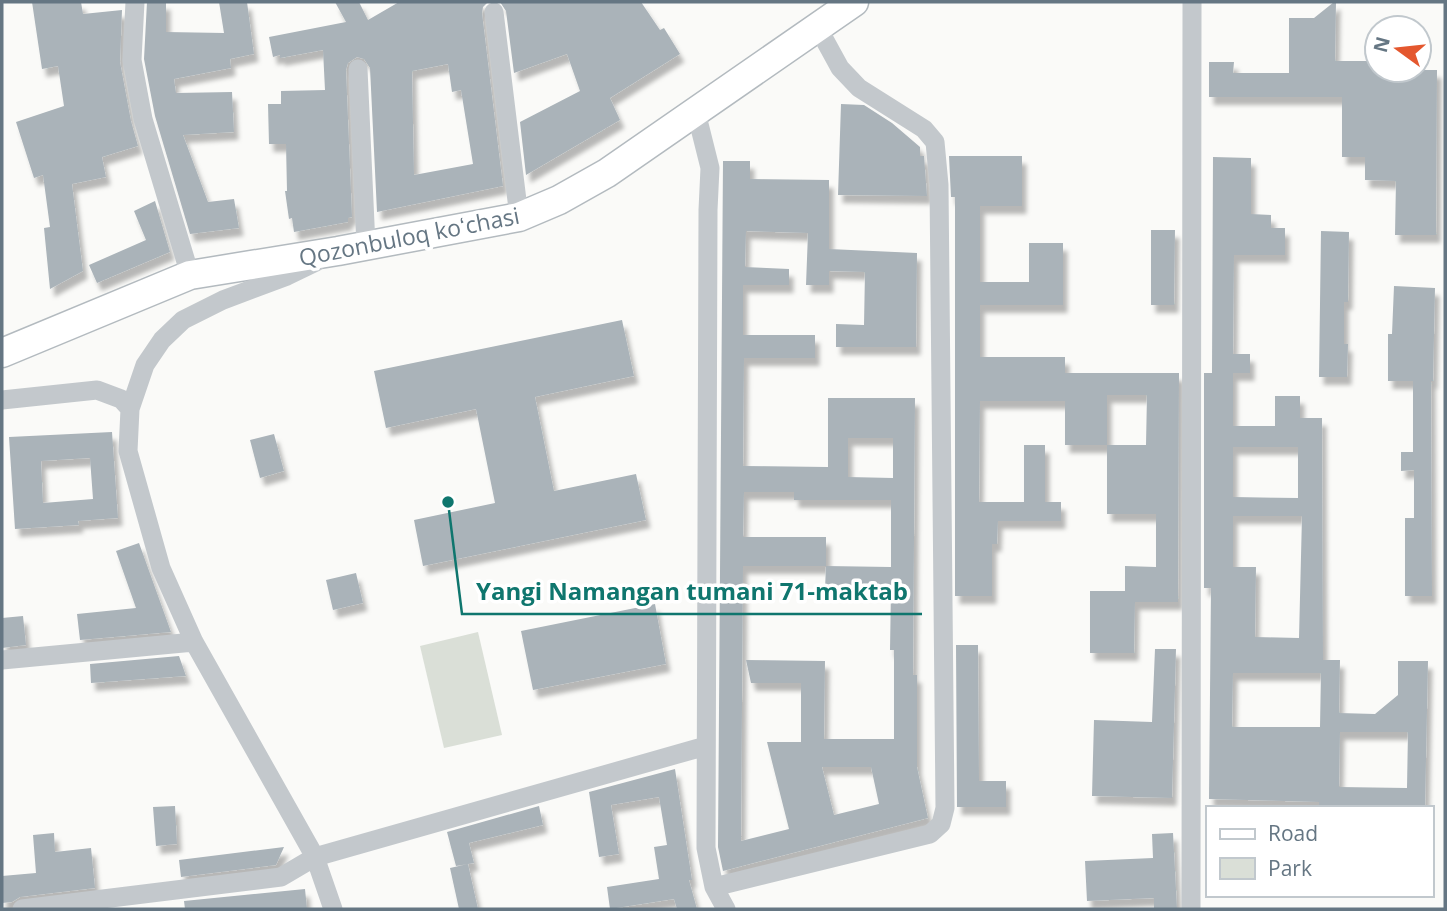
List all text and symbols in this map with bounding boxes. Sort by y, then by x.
north arrow [1363,14,1433,84]
text: N [1367,34,1396,55]
street label: Qozonbuloq koʻchasi [296,199,522,273]
callout: Yangi Namangan tumani 71-maktab [462,569,922,614]
text: Yangi Namangan tumani 71-maktab [476,574,908,607]
legend [1206,806,1433,897]
text: Road [1268,819,1318,847]
text: Park [1268,854,1312,882]

